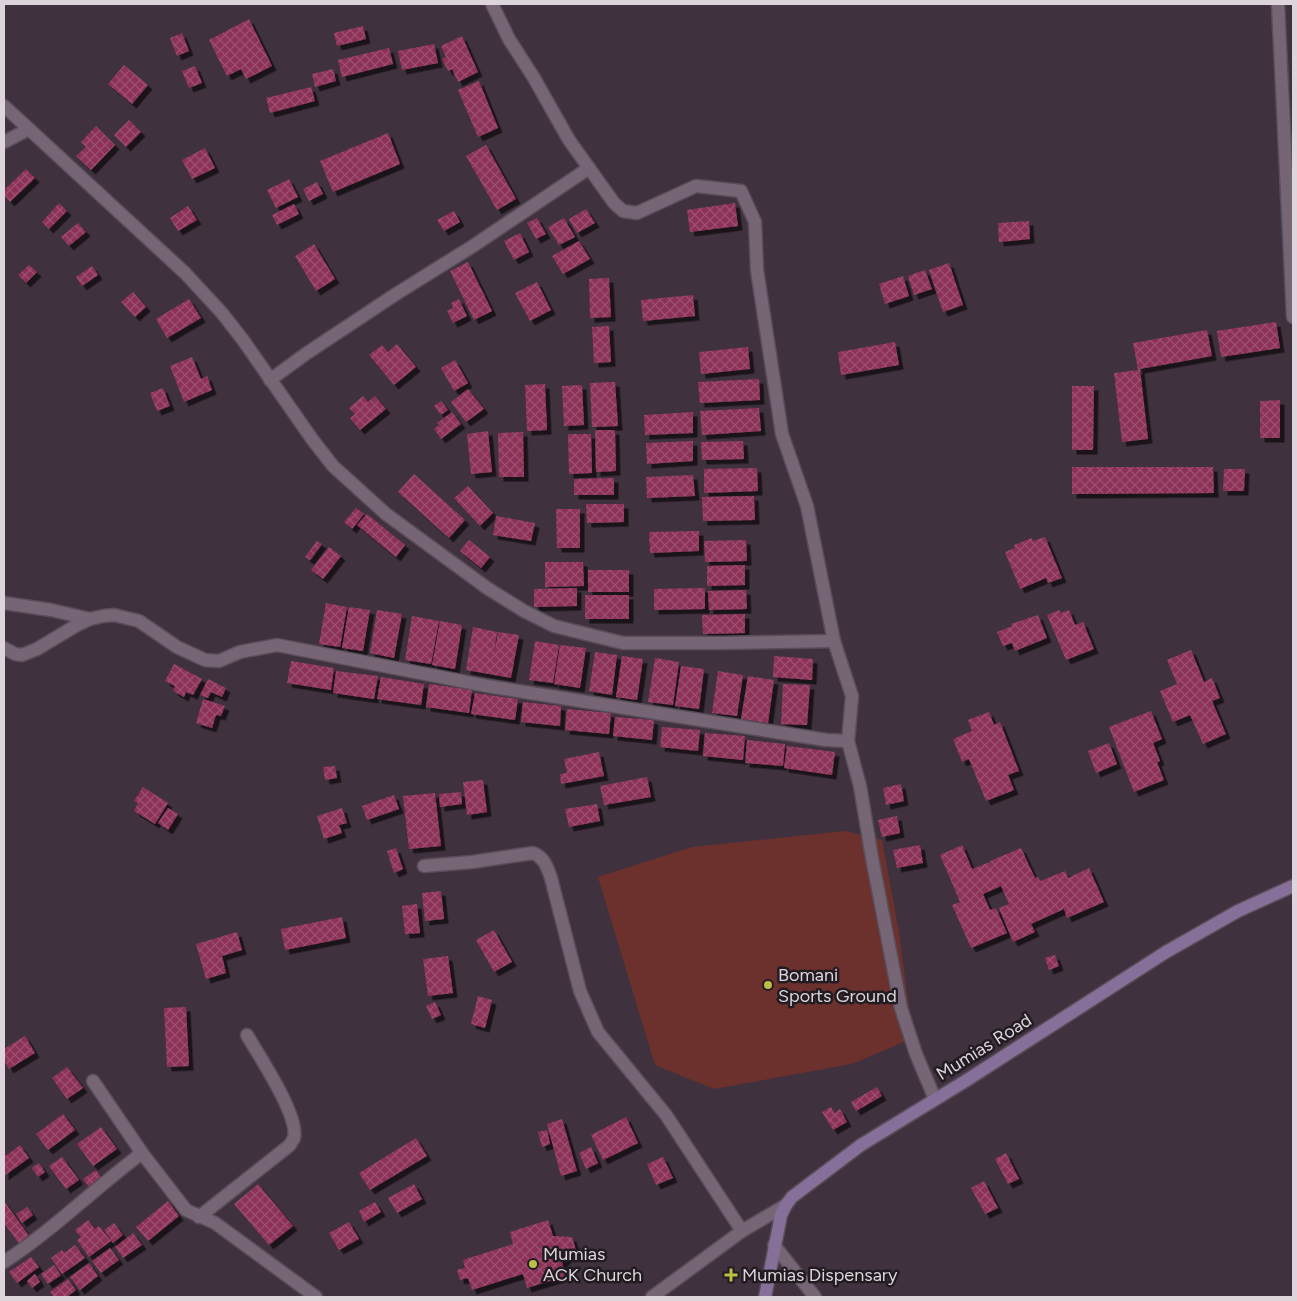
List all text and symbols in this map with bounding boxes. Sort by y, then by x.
place label: Bomani Sports Ground [778,964,897,1007]
marker: Bomani Sports Ground [762,979,774,991]
street label: Mumias Road [932,1009,1036,1085]
place label: Mumias ACK Church [543,1243,642,1286]
marker: Mumias ACK Church [527,1258,539,1270]
place label: Mumias Dispensary [742,1264,898,1286]
marker: Mumias Dispensary [724,1268,738,1282]

